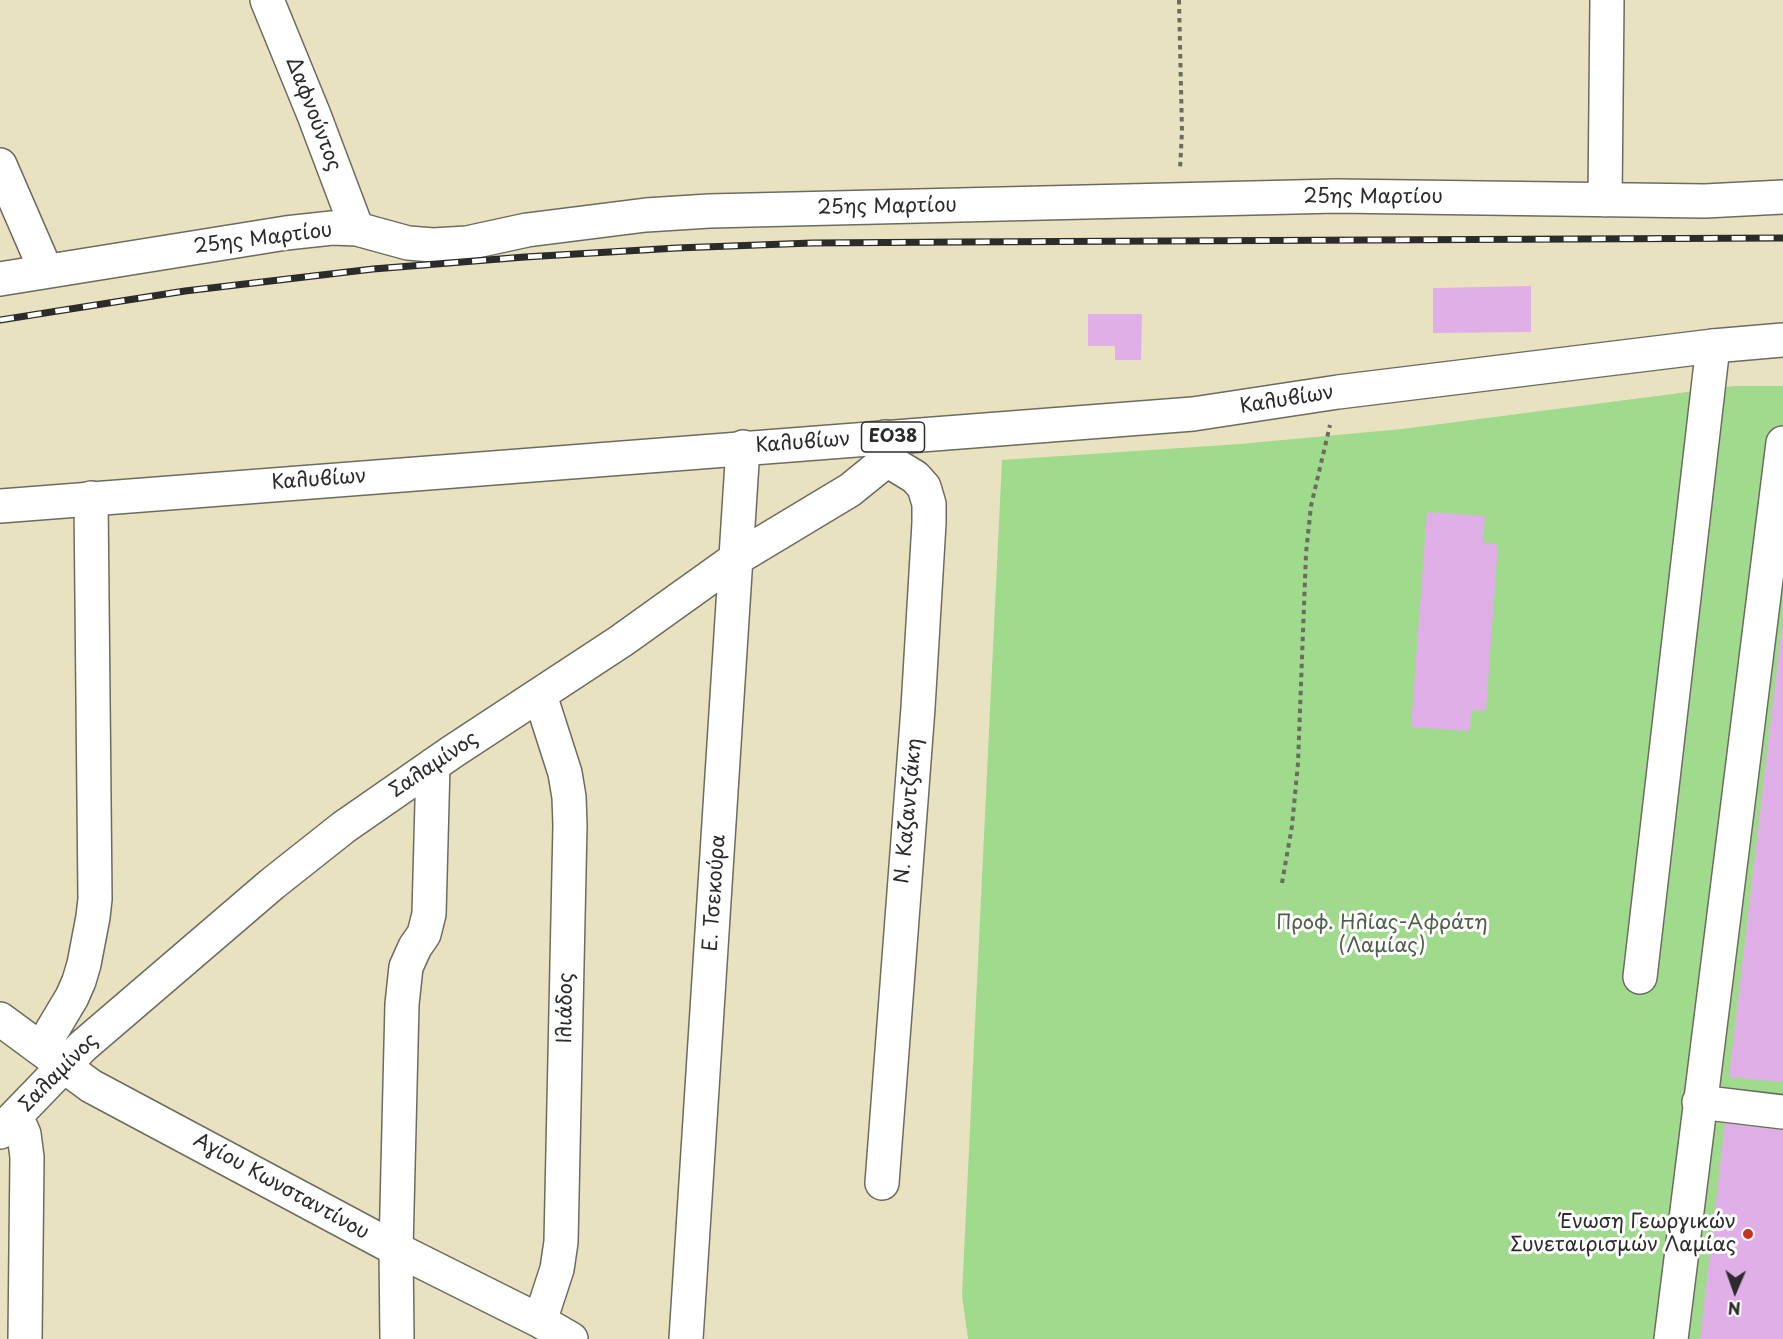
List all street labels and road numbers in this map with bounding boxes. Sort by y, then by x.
street label: Δαφνούντος [280,54,346,174]
street label: 25ης Μαρτίου [1303,185,1443,209]
street label: 25ης Μαρτίου [817,194,957,220]
street label: 25ης Μαρτίου [192,219,334,259]
street label: Καλυβίων [1238,381,1336,419]
road number: ΕΟ38 [862,422,924,452]
street label: Καλυβίων [755,428,851,458]
street label: Καλυβίων [271,465,367,495]
street label: Σαλαμίνος [385,727,483,803]
street label: Ν. Καζαντζάκη [891,737,927,885]
street label: Ε. Τσεκούρα [699,834,731,952]
street label: Ιλιάδος [553,973,579,1043]
street label: Σαλαμίνος [15,1029,103,1117]
street label: Αγίου Κωνσταντίνου [189,1129,373,1245]

